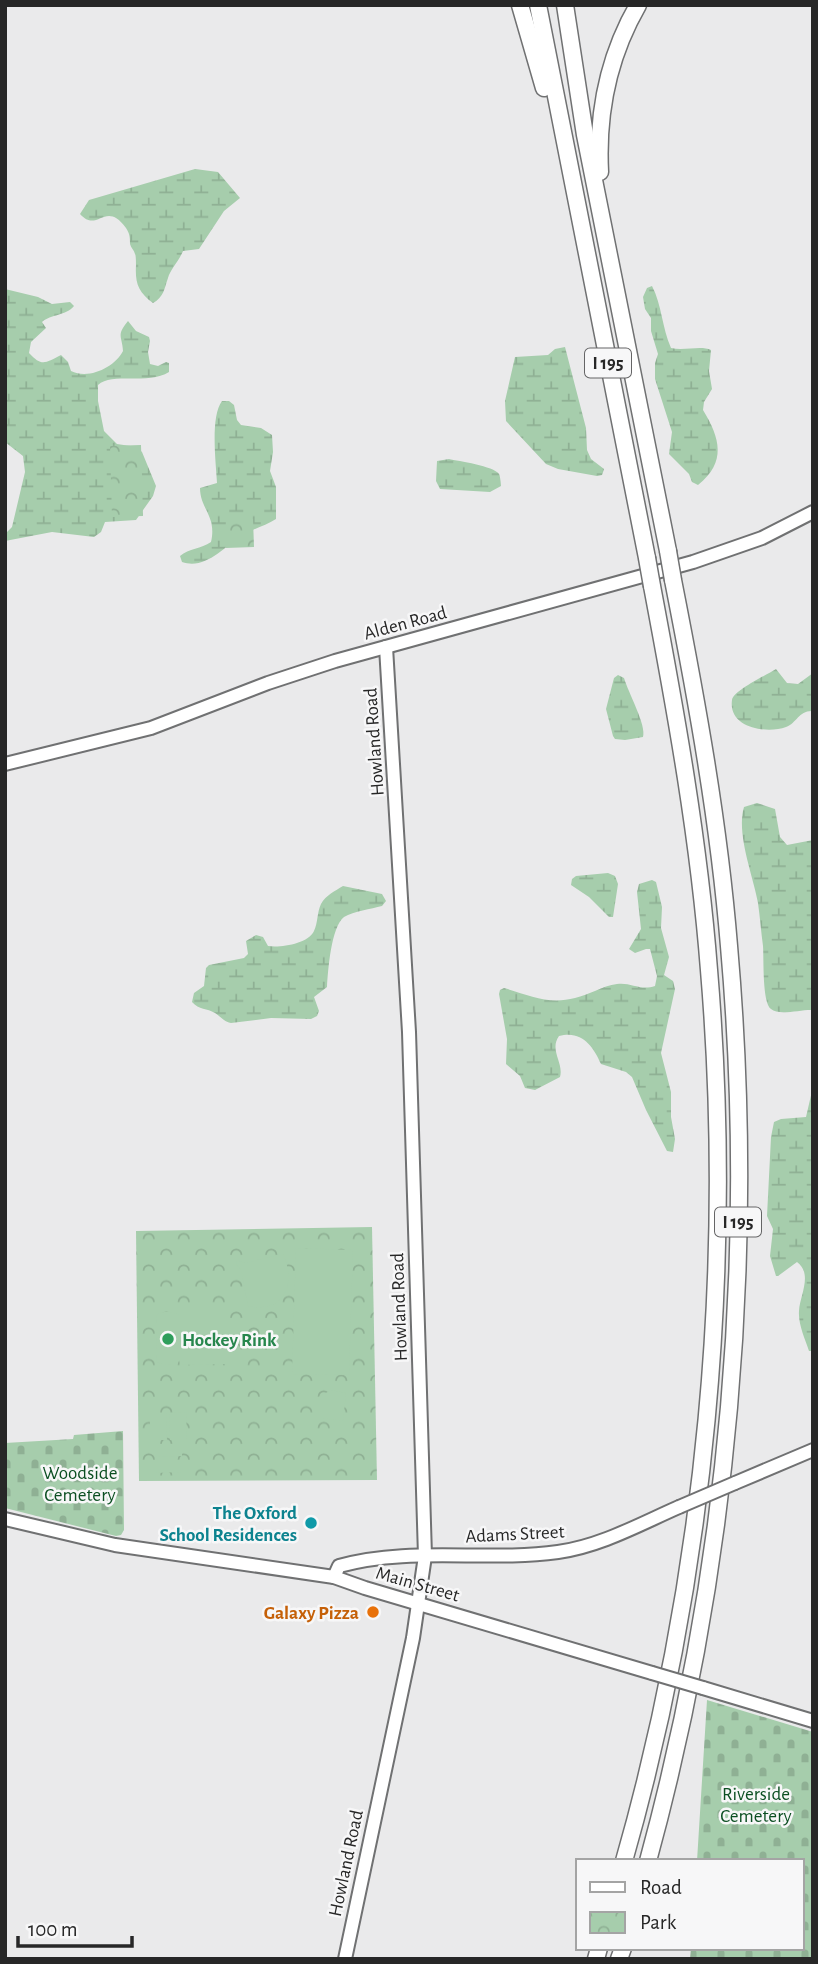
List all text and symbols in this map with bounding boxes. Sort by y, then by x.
road number: I 195 [585,348,631,377]
street label: Alden Road [362,603,449,644]
street label: Howland Road [361,687,388,797]
road number: I 195 [715,1208,761,1237]
street label: Howland Road [388,1252,411,1361]
marker: Hockey Rink [160,1331,176,1347]
place label: Hockey Rink [182,1331,277,1350]
park label: Woodside Cemetery [43,1464,117,1505]
place label: The Oxford School Residences [159,1504,297,1545]
marker: The Oxford School Residences [303,1515,319,1531]
street label: Adams Street [465,1522,565,1547]
street label: Main Street [374,1563,461,1605]
place label: Galaxy Pizza [264,1604,359,1623]
marker: Galaxy Pizza [365,1604,381,1620]
park label: Riverside Cemetery [720,1785,792,1826]
street label: Howland Road [326,1808,367,1918]
legend [576,1859,804,1950]
text: Road [640,1877,682,1898]
scale bar [18,1904,131,1948]
text: Park [640,1912,677,1933]
text: 100 m [28,1919,78,1940]

